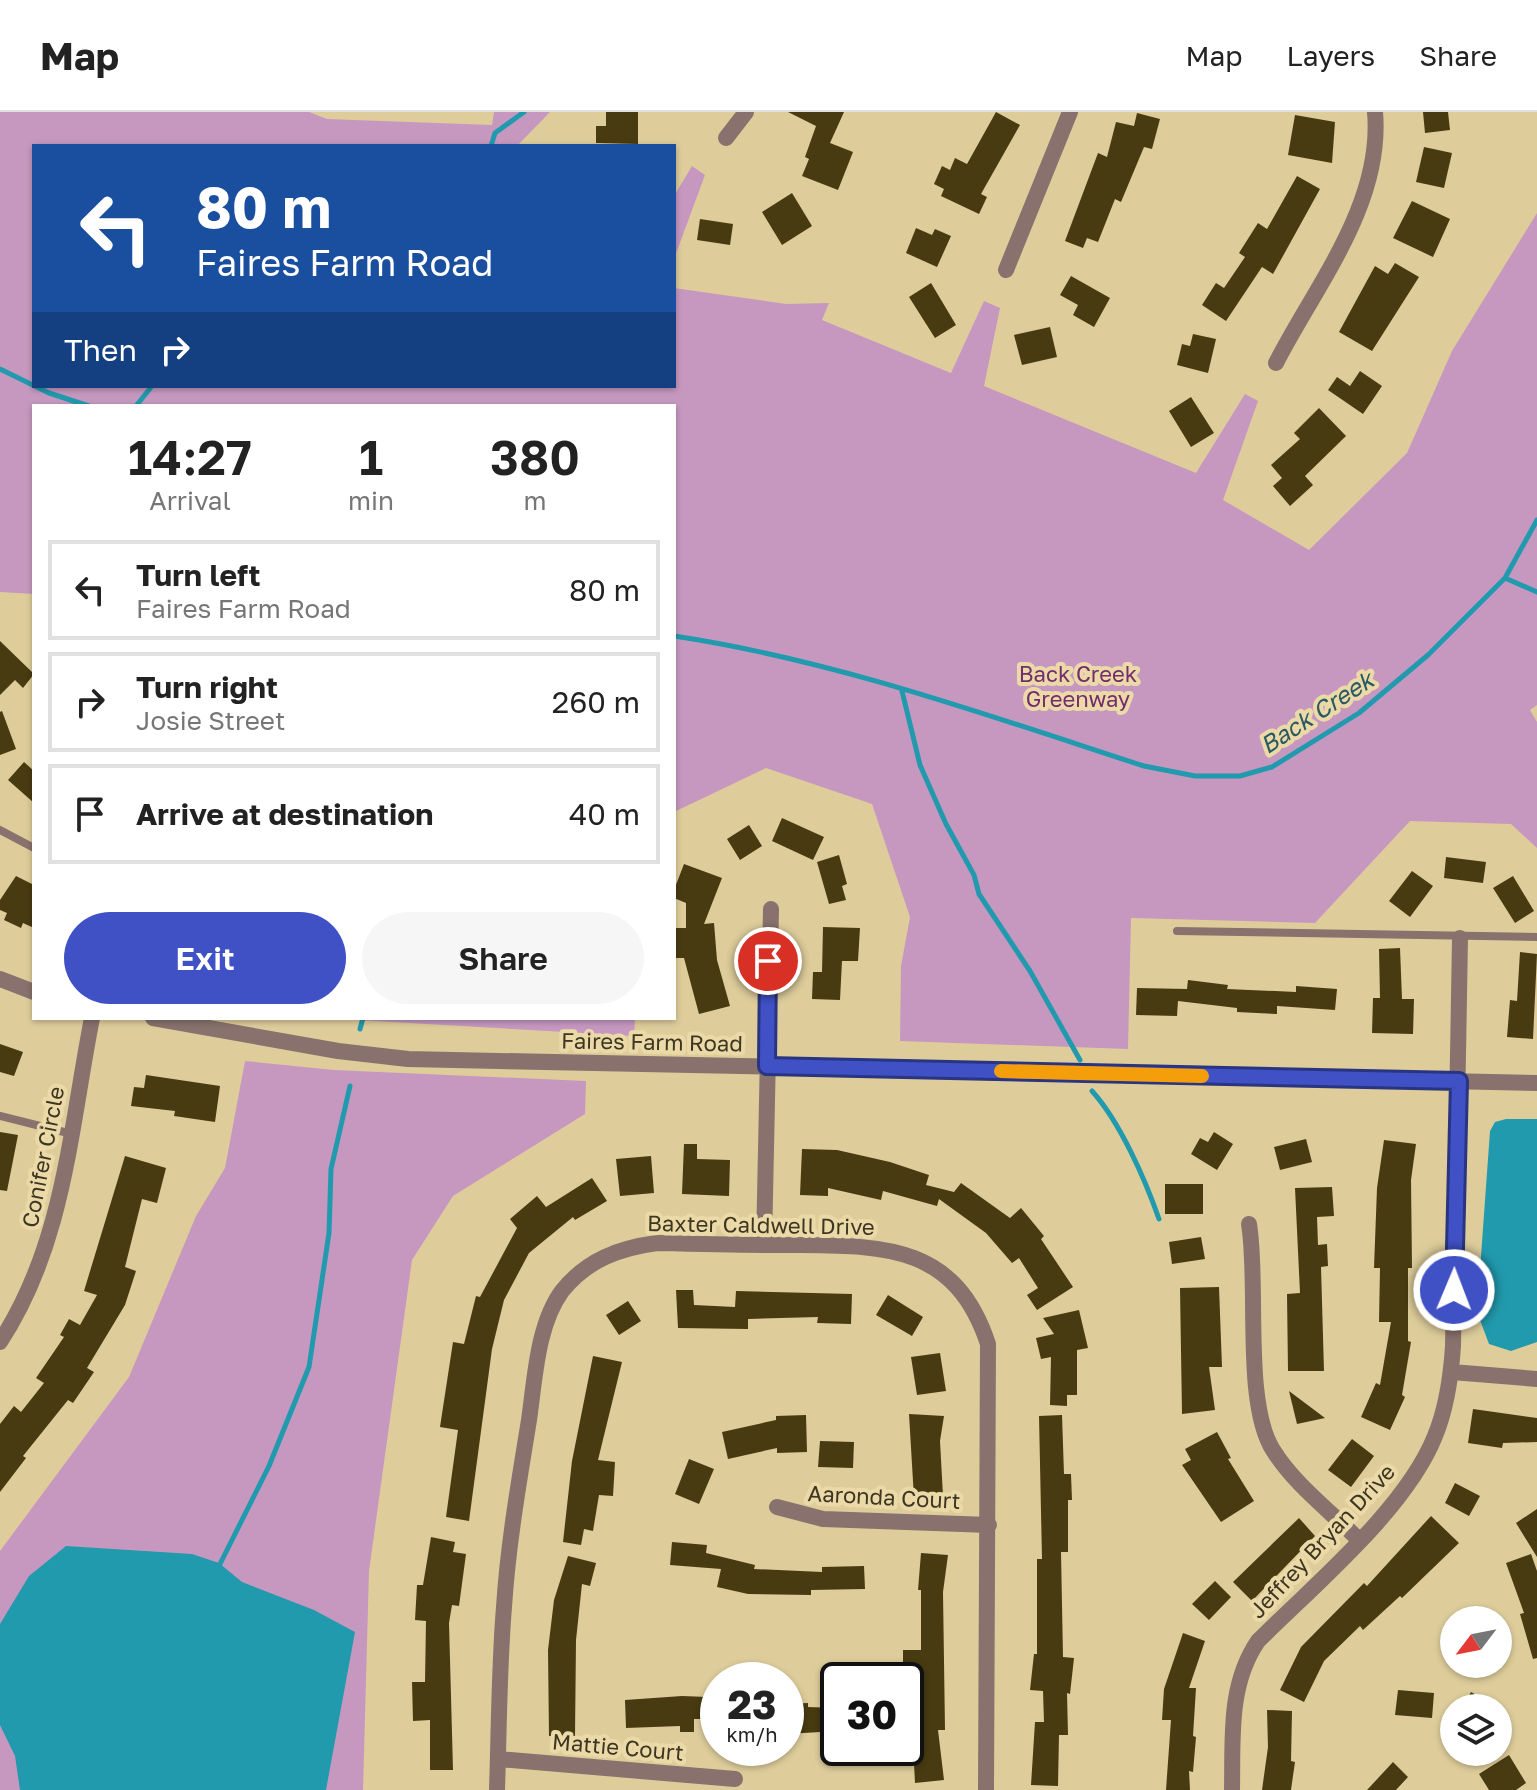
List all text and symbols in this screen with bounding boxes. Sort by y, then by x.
text: Map [40,33,119,78]
text: Map [1185,39,1243,72]
text: Layers [1287,39,1375,72]
text: Share [1419,39,1497,72]
text: 80 m [196,173,331,240]
icon: left [64,176,168,280]
text: Faires Farm Road [196,241,493,284]
icon: right [153,328,197,372]
text: Then [64,332,137,368]
text: 14:27 [128,428,252,486]
text: 1 [359,428,383,486]
text: 380 [490,428,580,486]
text: Arrival [149,485,231,516]
text: min [348,485,394,516]
text: m [523,485,546,516]
text: Turn left [136,557,261,593]
icon: left [68,568,112,612]
text: 80 m [569,572,640,608]
text: Faires Farm Road [136,593,351,624]
park label: Back Creek Greenway [1019,660,1137,712]
water label: Back Creek [1254,663,1380,759]
text: Turn right [136,669,278,705]
icon: right [68,680,112,724]
text: 260 m [552,684,640,720]
text: Josie Street [136,705,285,736]
icon: arrive [68,792,112,836]
text: Arrive at destination [136,796,433,832]
text: 40 m [569,796,640,832]
button: Exit [64,912,346,1004]
button: Share [362,912,644,1004]
pin [734,927,802,995]
icon: arrive [746,939,790,983]
street label: Faires Farm Road [561,1026,743,1057]
street label: Conifer Circle [16,1084,69,1230]
street label: Baxter Caldwell Drive [647,1209,875,1240]
position arrow [1412,1248,1496,1332]
street label: Jeffrey Bryan Drive [1243,1458,1400,1623]
street label: Aaronda Court [807,1479,961,1514]
north arrow [1440,1606,1512,1678]
map controls [1440,1606,1512,1766]
speed limit sign: 30 [820,1662,924,1766]
text: 23 [728,1680,776,1728]
button: layers [1440,1694,1512,1766]
text: km/h [727,1722,777,1746]
street label: Mattie Court [551,1727,685,1766]

